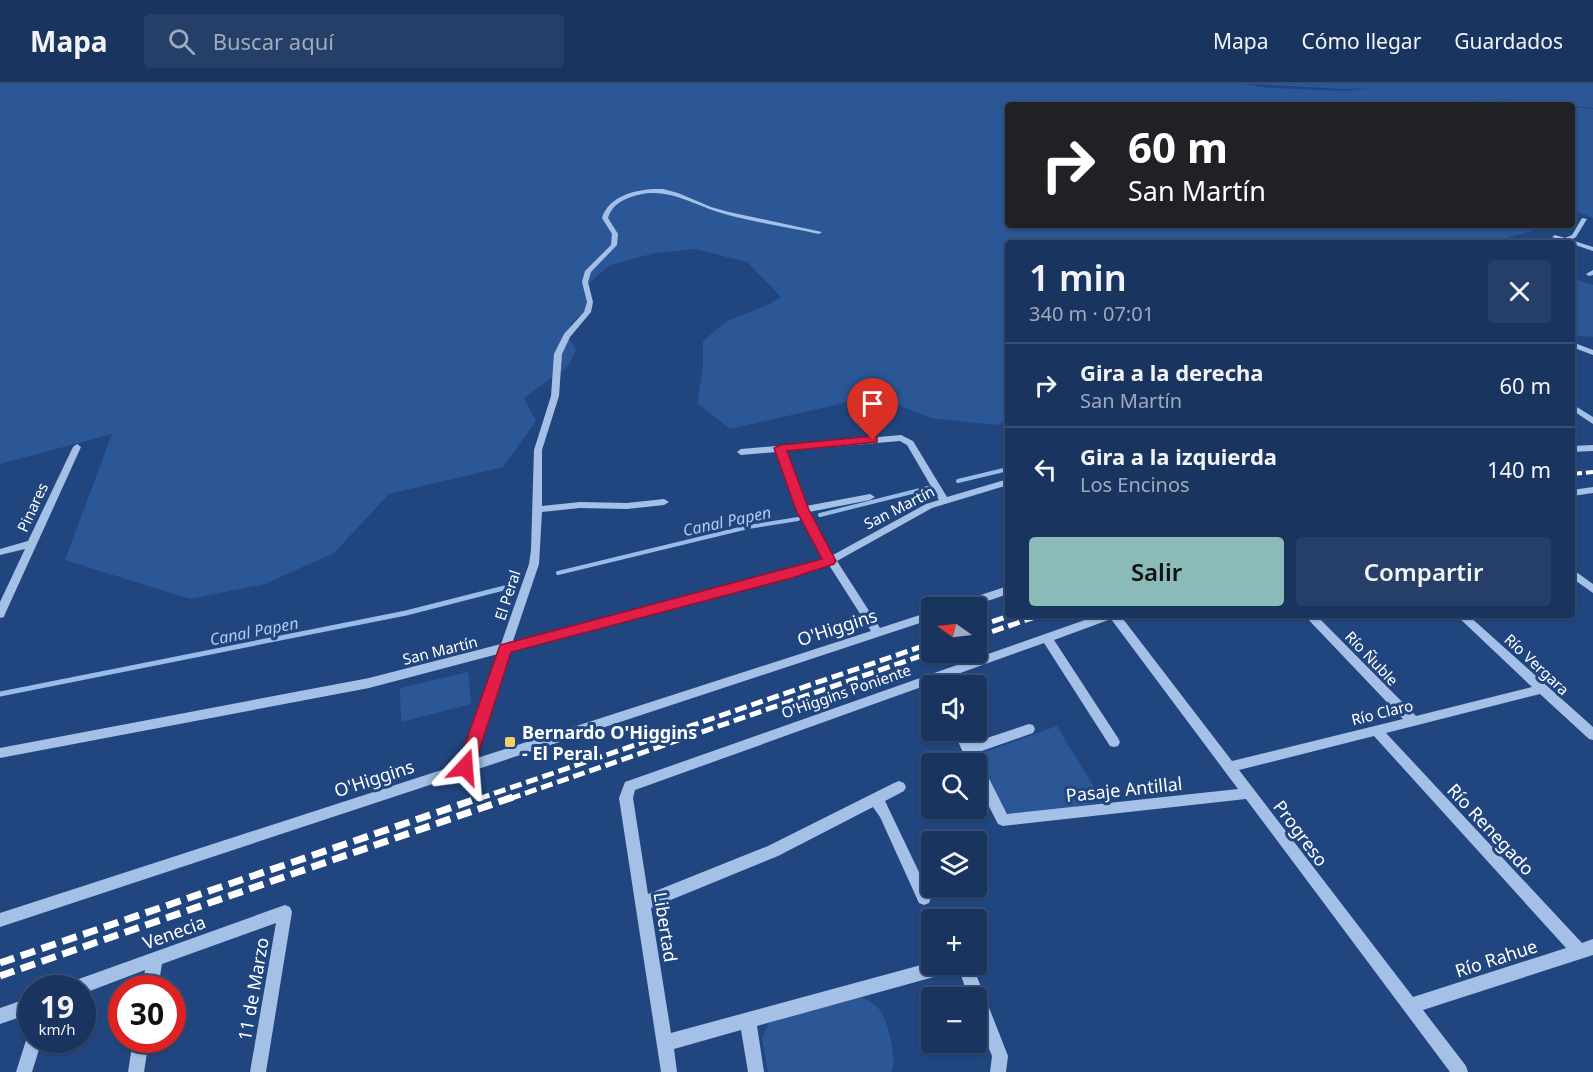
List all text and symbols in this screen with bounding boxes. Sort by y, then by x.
search box [144,14,564,68]
text: Mapa [30,22,108,60]
icon: search [165,25,198,58]
text: Buscar aquí [213,26,334,56]
text: Mapa [1213,27,1268,55]
text: Cómo llegar [1301,27,1421,55]
text: Guardados [1454,27,1563,55]
text: 60 m [1128,118,1228,175]
icon: right [1029,126,1107,204]
text: San Martín [1128,172,1266,209]
text: 1 min [1029,253,1127,302]
button: close [1488,260,1551,323]
text: 340 m · 07:01 [1029,300,1154,327]
text: Gira a la derecha [1080,357,1264,387]
icon: right [1029,369,1062,402]
text: 60 m [1500,370,1551,400]
pin [847,378,898,440]
icon: arrive [856,387,889,420]
text: San Martín [1080,387,1182,414]
text: Gira a la izquierda [1080,441,1277,471]
icon: left [1029,453,1062,486]
text: 140 m [1487,454,1551,484]
text: Los Encinos [1080,471,1190,498]
street label: Pinares [12,479,52,535]
street label: San Martín [860,481,938,533]
water label: Canal Papen [681,501,773,541]
button: Salir [1029,537,1284,606]
button: Compartir [1296,537,1551,606]
street label: El Peral [489,567,525,623]
north arrow [921,597,987,663]
map controls [921,597,987,1053]
street label: O'Higgins [794,603,880,651]
water label: Canal Papen [208,612,300,650]
street label: Río Ñuble [1341,626,1403,690]
street label: Río Vergara [1500,629,1574,699]
street label: San Martín [400,631,480,669]
street label: O'Higgins Poniente [779,659,913,723]
button: sound [921,675,987,741]
street label: Río Claro [1349,695,1415,729]
place label: Bernardo O'Higgins - El Peral [522,720,697,765]
position arrow [433,735,497,799]
marker: Bernardo O'Higgins - El Peral [503,735,517,749]
button: search [921,753,987,819]
street label: O'Higgins [331,754,417,802]
street label: Pasaje Antillal [1065,771,1183,807]
street label: Río Renegado [1442,778,1540,880]
street label: Progreso [1268,795,1334,871]
button: layers [921,831,987,897]
street label: Libertad [649,890,683,964]
button: + [921,909,987,975]
street label: Venecia [139,910,209,954]
street label: Río Rahue [1452,933,1540,983]
street label: 11 de Marzo [232,936,274,1042]
speed limit sign: 30 [108,975,186,1053]
text: 19 [40,986,74,1027]
button: − [921,987,987,1053]
text: km/h [39,1019,75,1039]

